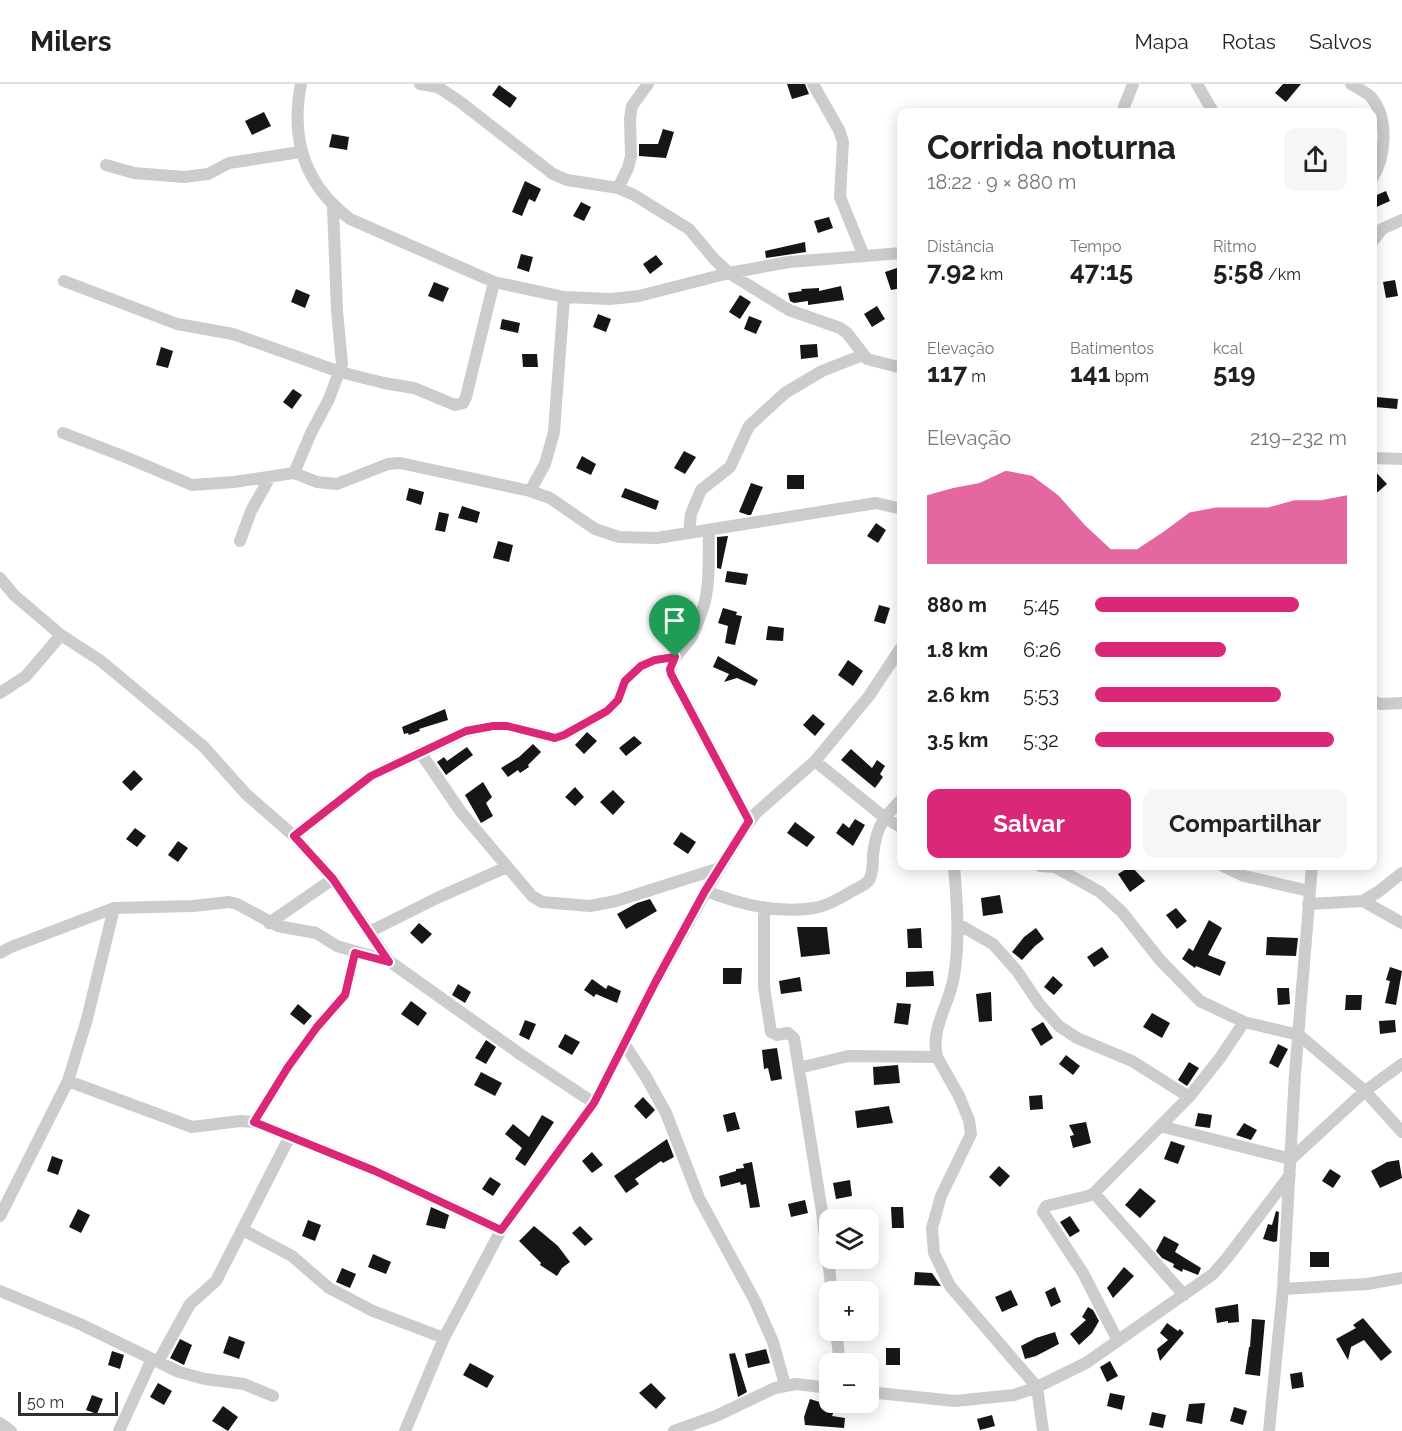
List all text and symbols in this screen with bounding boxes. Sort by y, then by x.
text: Milers [30,25,112,58]
text: Mapa [1135,29,1189,54]
text: Rotas [1222,29,1276,54]
text: Salvos [1309,29,1372,54]
text: Corrida noturna [927,128,1176,167]
button: share [1284,128,1347,191]
text: 18:22 · 9 × 880 m [927,170,1077,194]
text: Distância [927,237,994,256]
text: Tempo [1070,237,1121,256]
text: Ritmo [1213,237,1256,256]
text: 7.92 [927,256,976,286]
text: 47:15 [1070,256,1133,286]
text: 5:58 [1213,256,1264,286]
text: km [976,265,1003,284]
text: /km [1264,265,1301,284]
text: Elevação [927,339,994,358]
text: Batimentos [1070,339,1154,358]
text: kcal [1213,339,1243,358]
text: 117 [927,358,967,388]
text: 141 [1070,358,1111,388]
text: 519 [1213,358,1256,388]
text: m [967,367,986,386]
text: bpm [1111,367,1149,386]
text: Elevação [927,426,1011,450]
text: 219–232 m [1250,426,1347,450]
text: 880 m [927,593,987,617]
text: 5:45 [1023,593,1059,617]
pin [649,595,700,657]
icon: arrive [658,604,691,637]
text: 1.8 km [927,638,988,662]
text: 6:26 [1023,638,1061,662]
text: 2.6 km [927,683,990,707]
text: 5:53 [1023,683,1059,707]
text: 3.5 km [927,728,988,752]
text: 5:32 [1023,728,1059,752]
button: Salvar [927,789,1131,858]
button: Compartilhar [1143,789,1347,858]
map controls [819,1209,879,1413]
button: layers [819,1209,879,1269]
button: + [819,1281,879,1341]
button: − [819,1353,879,1413]
scale bar [18,1389,118,1416]
text: 50 m [27,1393,64,1412]

